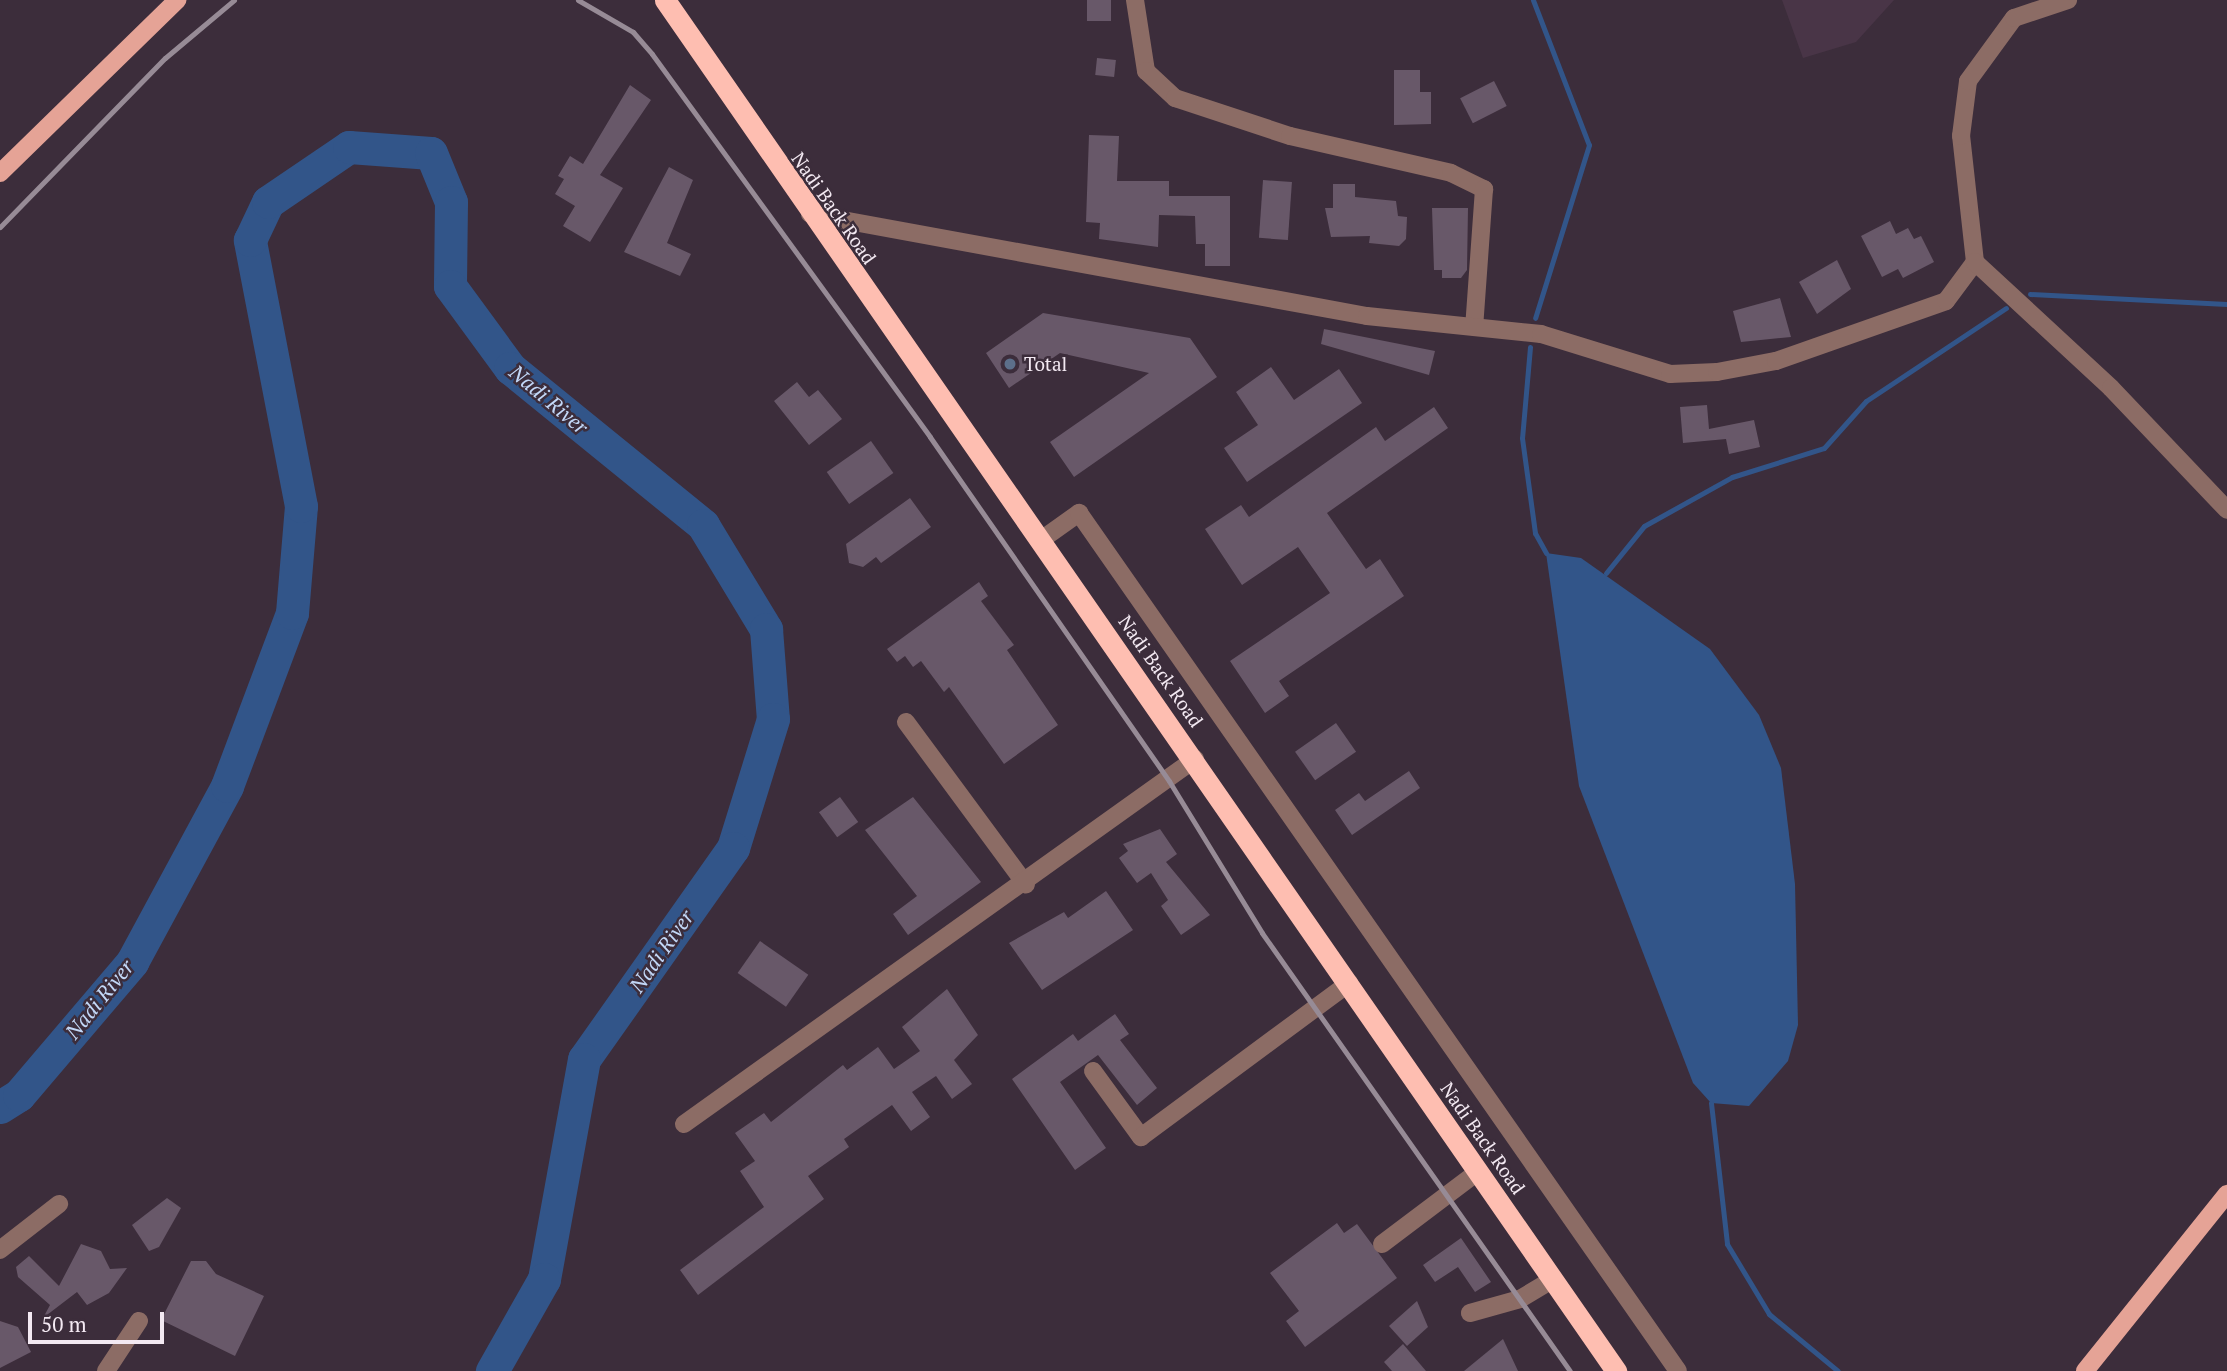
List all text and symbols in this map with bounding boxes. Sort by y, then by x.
street label: Nadi Back Road [787,148,881,268]
place label: Total [1024,353,1067,375]
marker: Total [1002,356,1018,372]
water label: Nadi River [505,359,593,439]
street label: Nadi Back Road [1114,611,1208,731]
water label: Nadi River [624,905,698,997]
water label: Nadi River [60,954,138,1044]
street label: Nadi Back Road [1436,1078,1530,1198]
scale bar [32,1298,168,1342]
text: 50 m [41,1310,87,1338]

